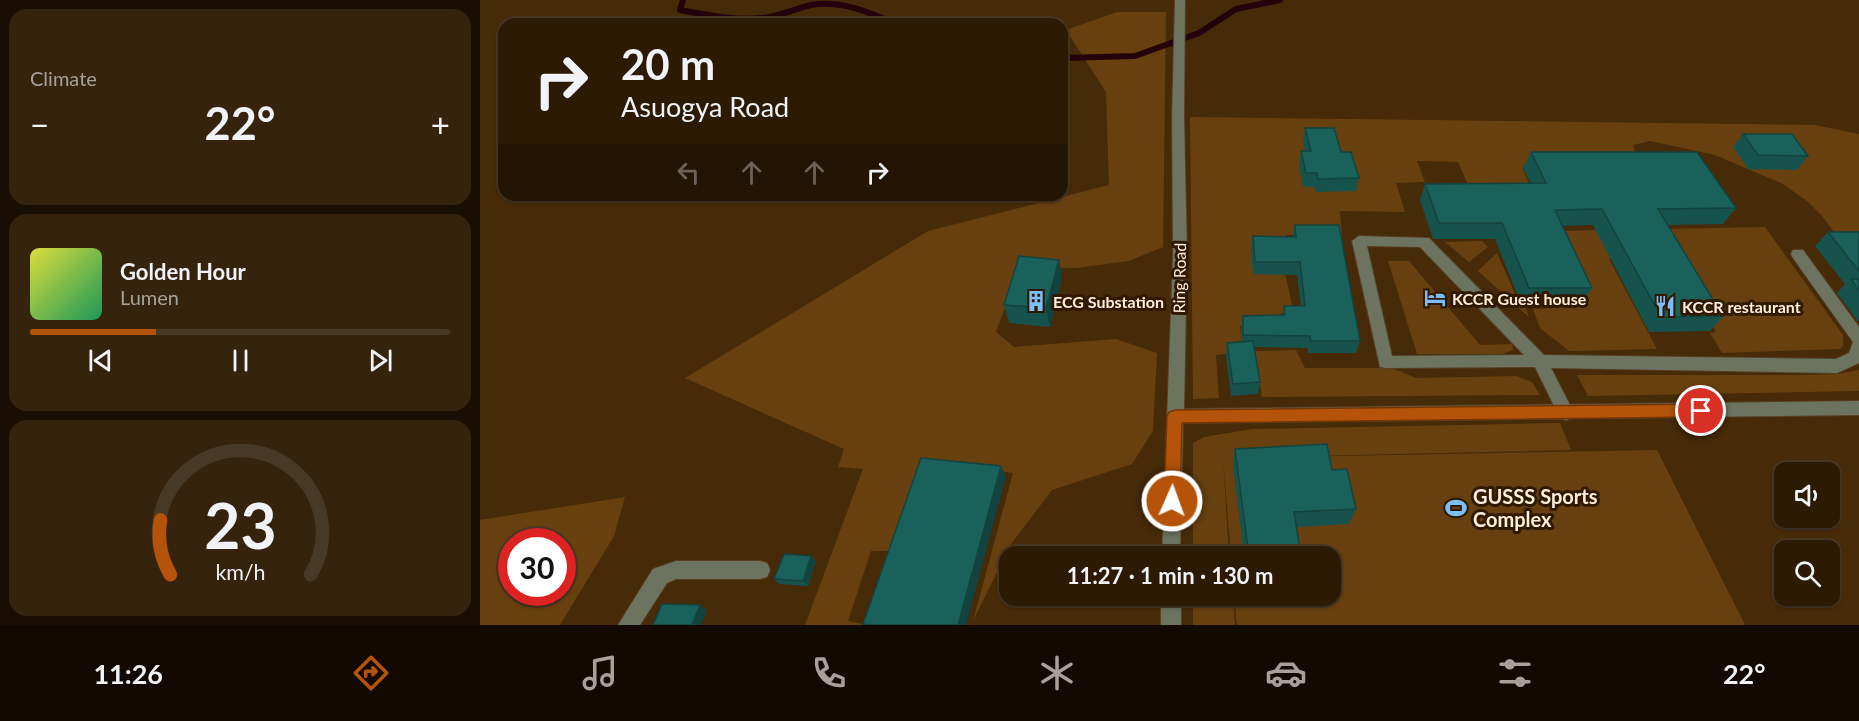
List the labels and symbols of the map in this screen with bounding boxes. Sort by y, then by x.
street label: Ring Road [1169,243,1189,313]
hotel icon: KCCR Guest house [1423,286,1447,310]
building icon: ECG Substation [1024,289,1048,313]
place label: KCCR Guest house [1452,289,1587,308]
place label: ECG Substation [1053,292,1164,311]
restaurant icon: KCCR restaurant [1653,294,1677,318]
place label: KCCR restaurant [1682,297,1801,316]
pin [1675,385,1726,436]
position arrow [1140,469,1204,533]
place label: GUSSS Sports Complex [1473,484,1598,531]
sports icon: GUSSS Sports Complex [1444,496,1468,520]
speed limit sign: 30 [498,528,576,606]

